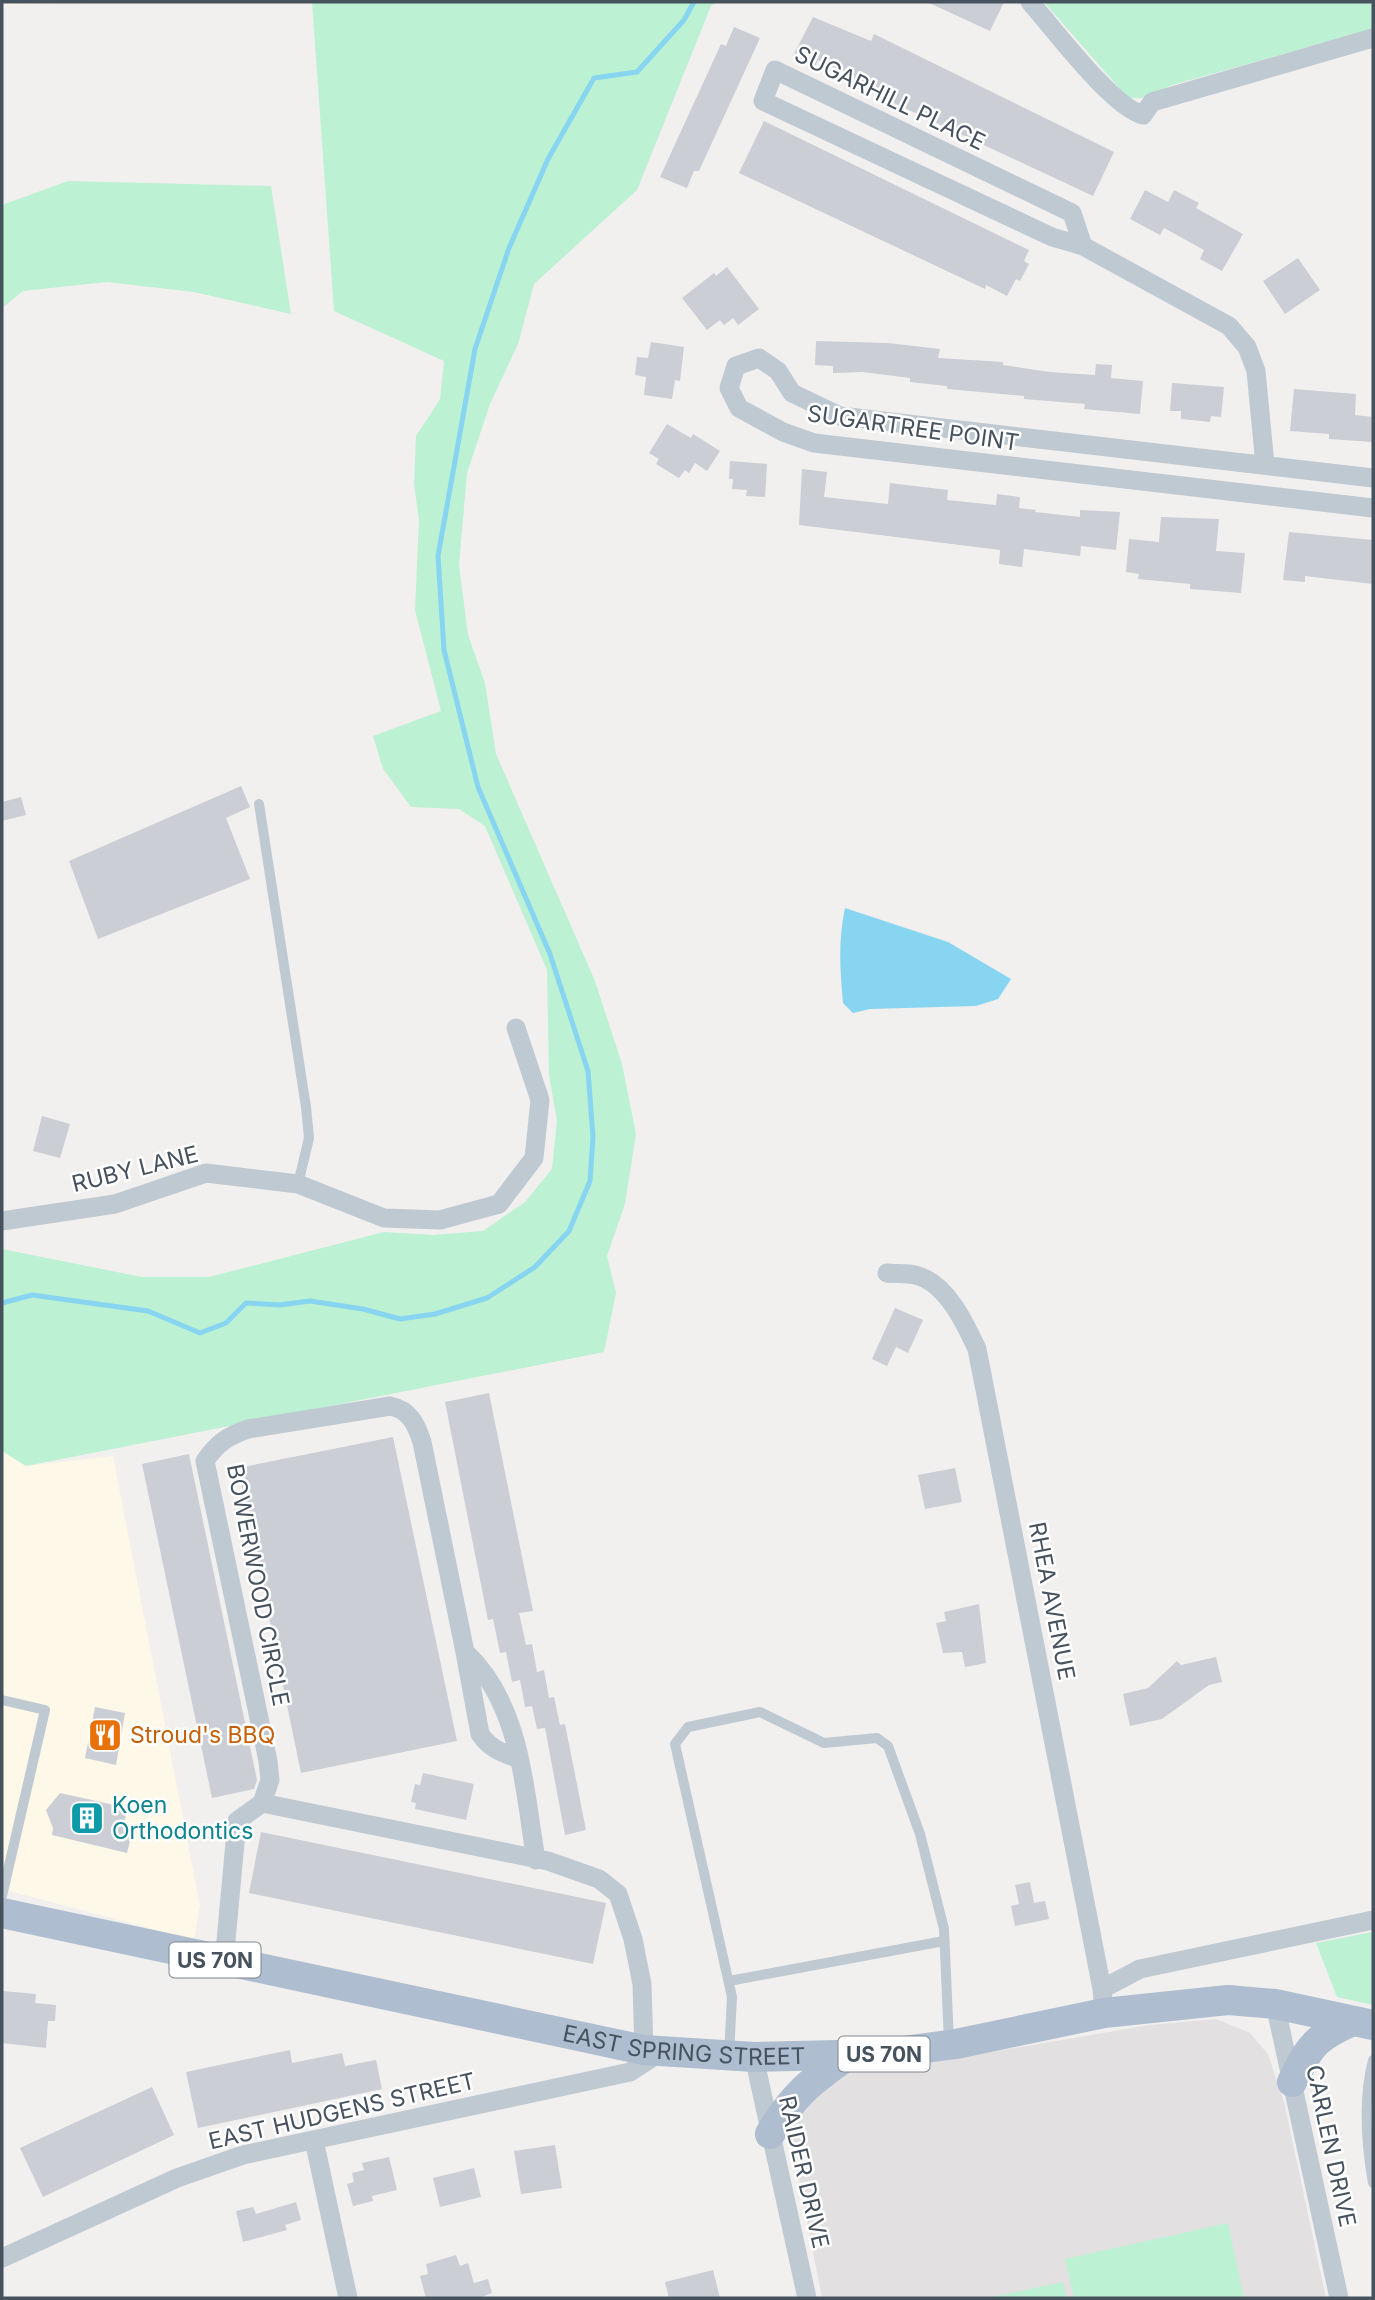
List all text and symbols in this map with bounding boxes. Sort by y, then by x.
street label: SUGARHILL PLACE [790,40,990,156]
street label: SUGARTREE POINT [805,399,1021,457]
street label: RUBY LANE [69,1140,201,1198]
street label: BOWERWOOD CIRCLE [221,1461,295,1709]
street label: RHEA AVENUE [1023,1520,1081,1682]
restaurant icon: Stroud's BBQ [86,1716,124,1754]
place label: Stroud's BBQ [130,1721,275,1749]
place label: Koen Orthodontics [112,1791,253,1845]
building icon: Koen Orthodontics [68,1799,106,1837]
road number: US 70N [170,1942,260,1978]
street label: EAST SPRING STREET [560,2019,806,2071]
road number: US 70N [838,2036,930,2072]
street label: CARLEN DRIVE [1300,2062,1362,2230]
street label: EAST HUDGENS STREET [206,2067,478,2155]
street label: RAIDER DRIVE [773,2093,835,2251]

